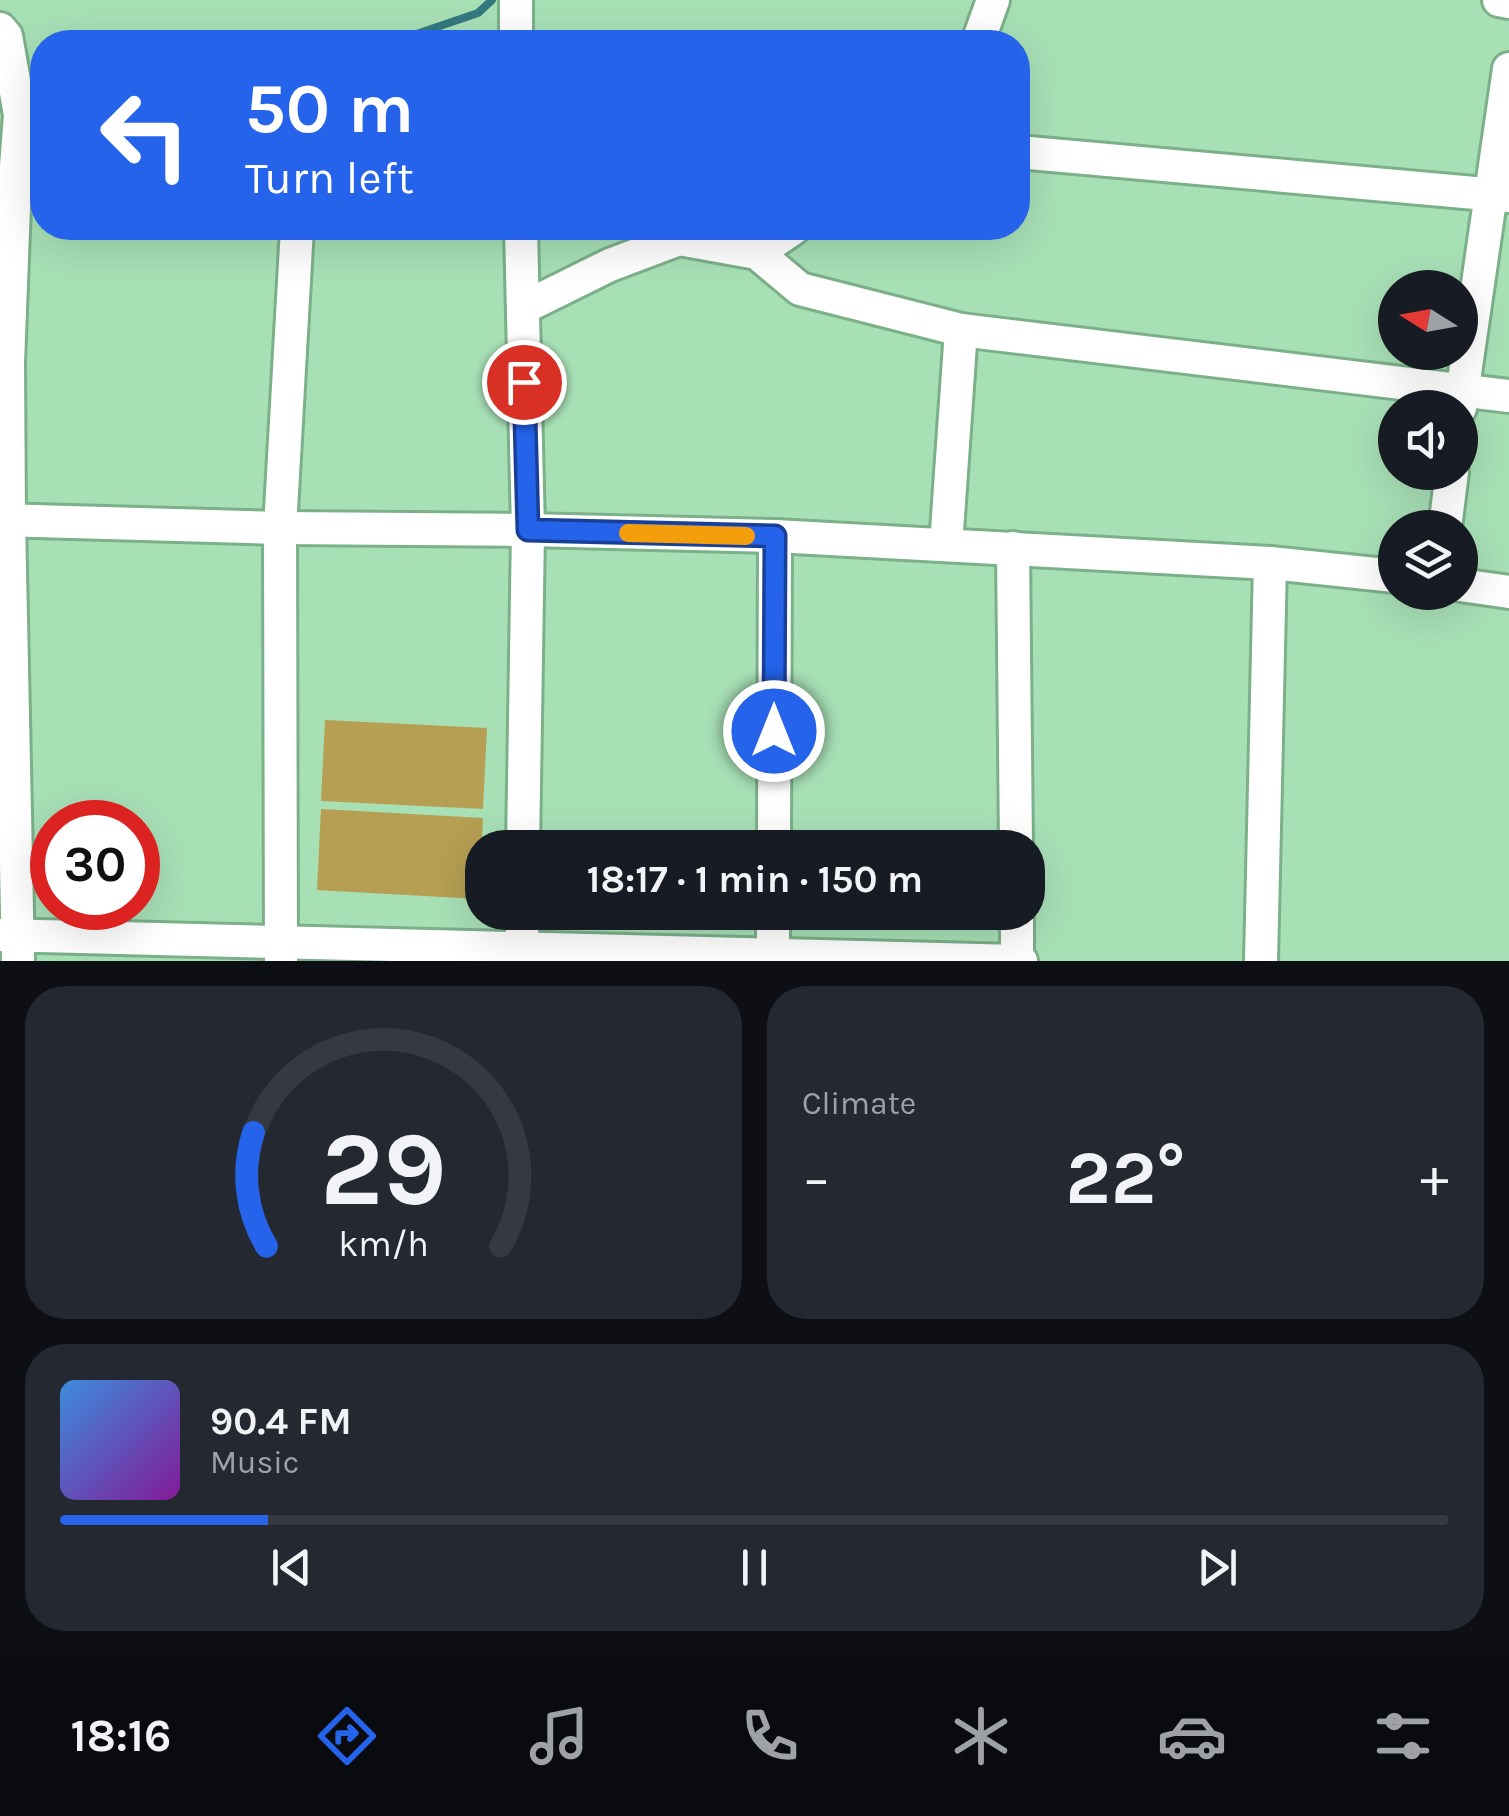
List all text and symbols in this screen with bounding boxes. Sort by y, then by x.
text: 50 m [245,68,414,150]
icon: left [80,70,210,200]
text: Turn left [245,152,414,204]
north arrow [1378,270,1478,370]
map controls [1378,270,1478,610]
pin [482,340,567,425]
icon: arrive [497,355,552,410]
button: sound [1378,390,1478,490]
button: layers [1378,510,1478,610]
position arrow [722,679,826,783]
speed limit sign: 30 [30,800,160,930]
text: 18:17 · 1 min · 150 m [587,857,923,902]
text: Climate [802,1085,916,1122]
text: 29 [320,1109,447,1230]
text: 22° [1066,1134,1185,1222]
text: − [802,1146,831,1210]
text: + [1420,1146,1449,1210]
text: km/h [338,1223,429,1265]
text: 90.4 FM [210,1399,352,1444]
text: Music [210,1444,299,1481]
icon: previous [264,1540,319,1595]
icon: pause [727,1540,782,1595]
icon: next [1190,1540,1245,1595]
icon: directions [312,1701,382,1771]
icon: music [524,1701,594,1771]
icon: phone [735,1701,805,1771]
icon: climate [946,1701,1016,1771]
icon: car [1157,1701,1227,1771]
icon: filters [1368,1701,1438,1771]
text: 18:16 [71,1710,171,1762]

